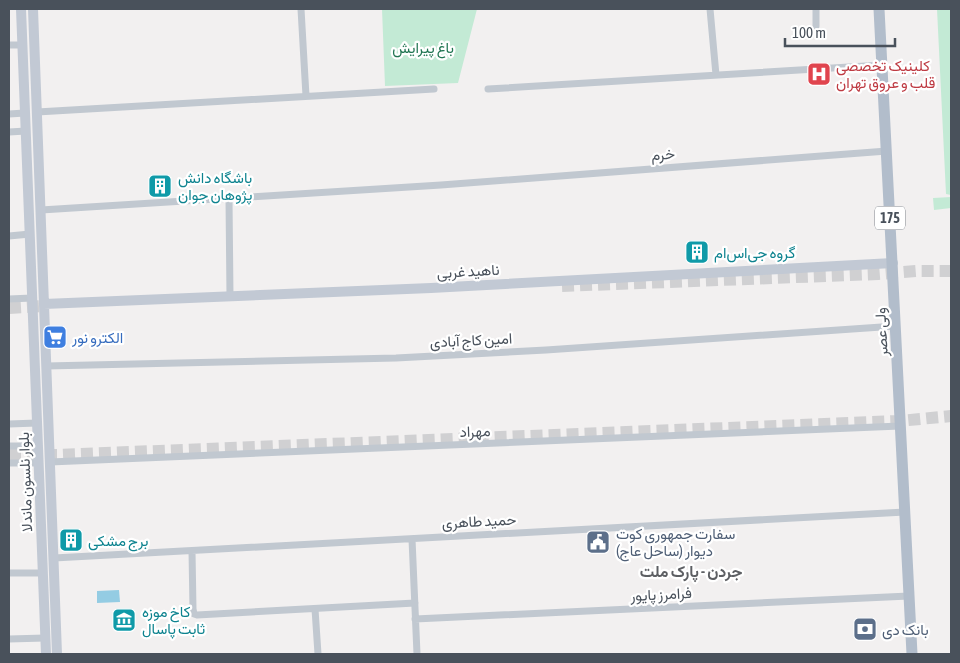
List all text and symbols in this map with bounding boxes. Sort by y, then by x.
scale bar [785,15,895,47]
text: 100 m [792,24,826,41]
park label: باغ پیرایش [392,39,454,59]
place label: کلینیک تخصصی قلب و عروق تهران [836,57,935,92]
hospital icon: کلینیک تخصصی قلب و عروق تهران [806,61,832,87]
street label: خرم [651,145,676,165]
place label: باشگاه دانش پژوهان جوان [178,169,252,205]
building icon: باشگاه دانش پژوهان جوان [147,173,173,199]
road number: 175 [875,207,905,230]
building icon: گروه جی‌اس‌ام [684,239,710,265]
place label: گروه جی‌اس‌ام [714,244,796,263]
street label: ناهید غربی [436,261,500,283]
street label: ولی عصر [871,307,893,358]
supermarket icon: الكترو نور [42,324,68,350]
place label: الكترو نور [71,329,123,347]
street label: امین کاج آبادی [429,329,513,354]
street label: مهراد [459,422,491,441]
street label: بلوار نلسون ماندلا [15,432,36,532]
street label: حمید طاهری [441,511,517,533]
place label: سفارت جمهوری کوت دیوار (ساحل عاج) [616,525,736,562]
building icon: برج مشکی [58,527,84,553]
public building icon: سفارت جمهوری کوت دیوار (ساحل عاج) [585,529,611,555]
place label: برج مشکی [88,532,148,552]
district label: جردن - پارک ملت [640,562,742,583]
street label: فرامرز پایور [629,584,693,606]
place label: کاخ موزه ثابت پاسال [142,603,205,639]
museum icon: کاخ موزه ثابت پاسال [111,607,137,633]
bank icon: بانک دی [852,616,878,642]
place label: بانک دی [882,621,929,640]

